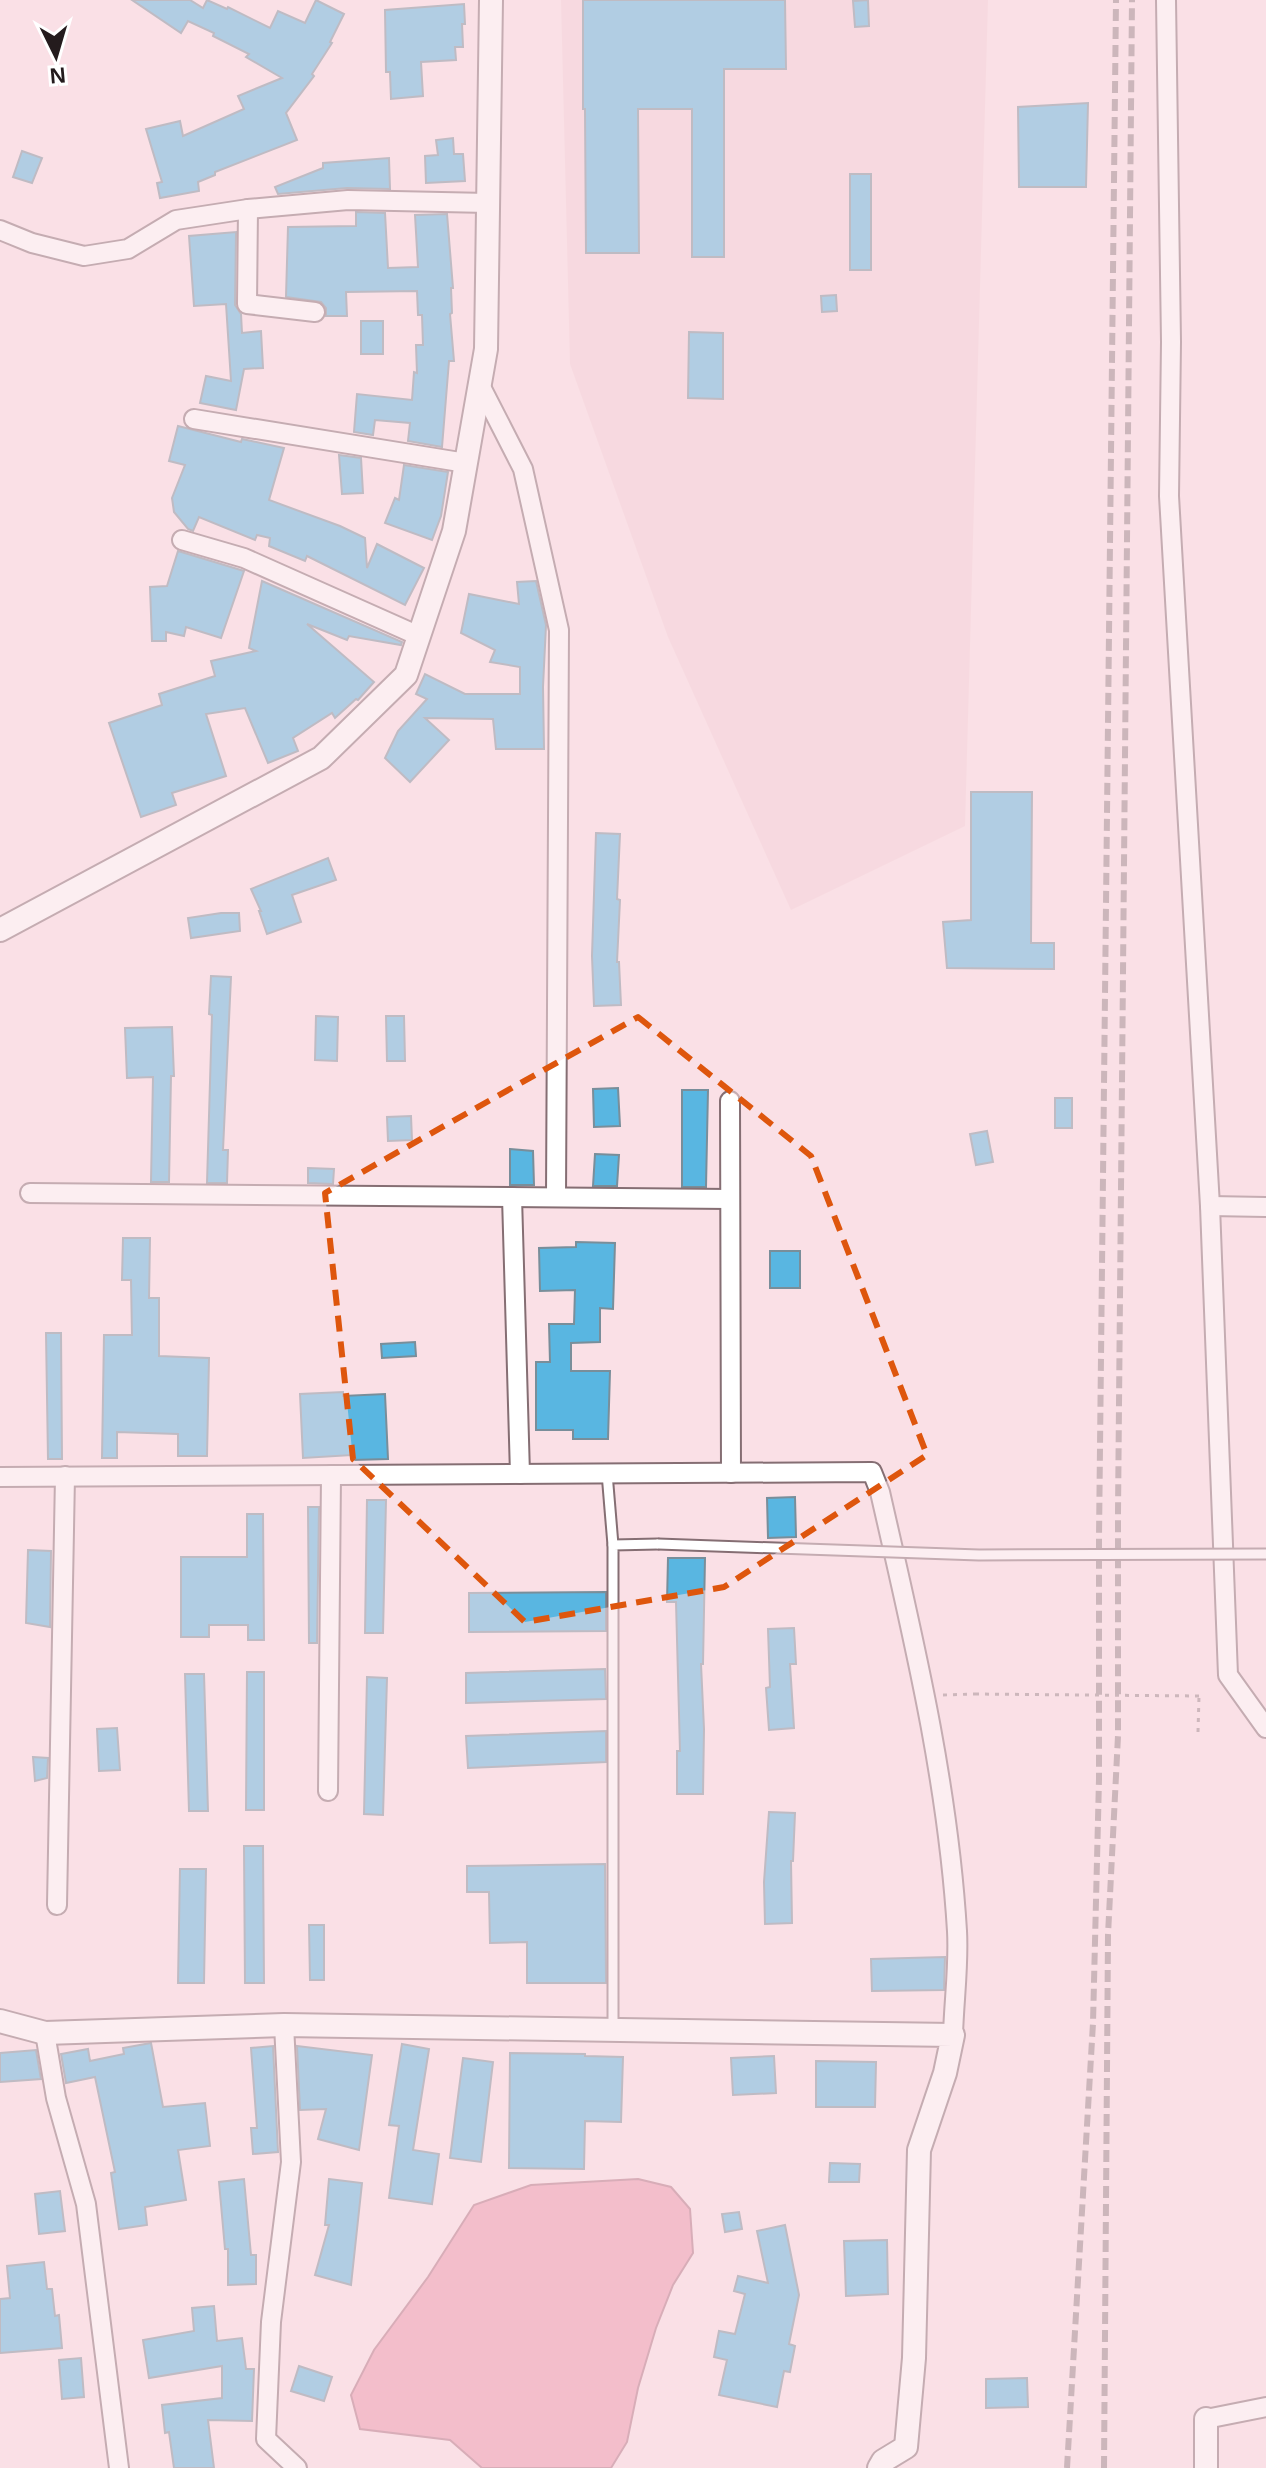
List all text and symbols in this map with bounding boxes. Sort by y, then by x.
north arrow [16,16,96,96]
text: N [49,62,67,89]

